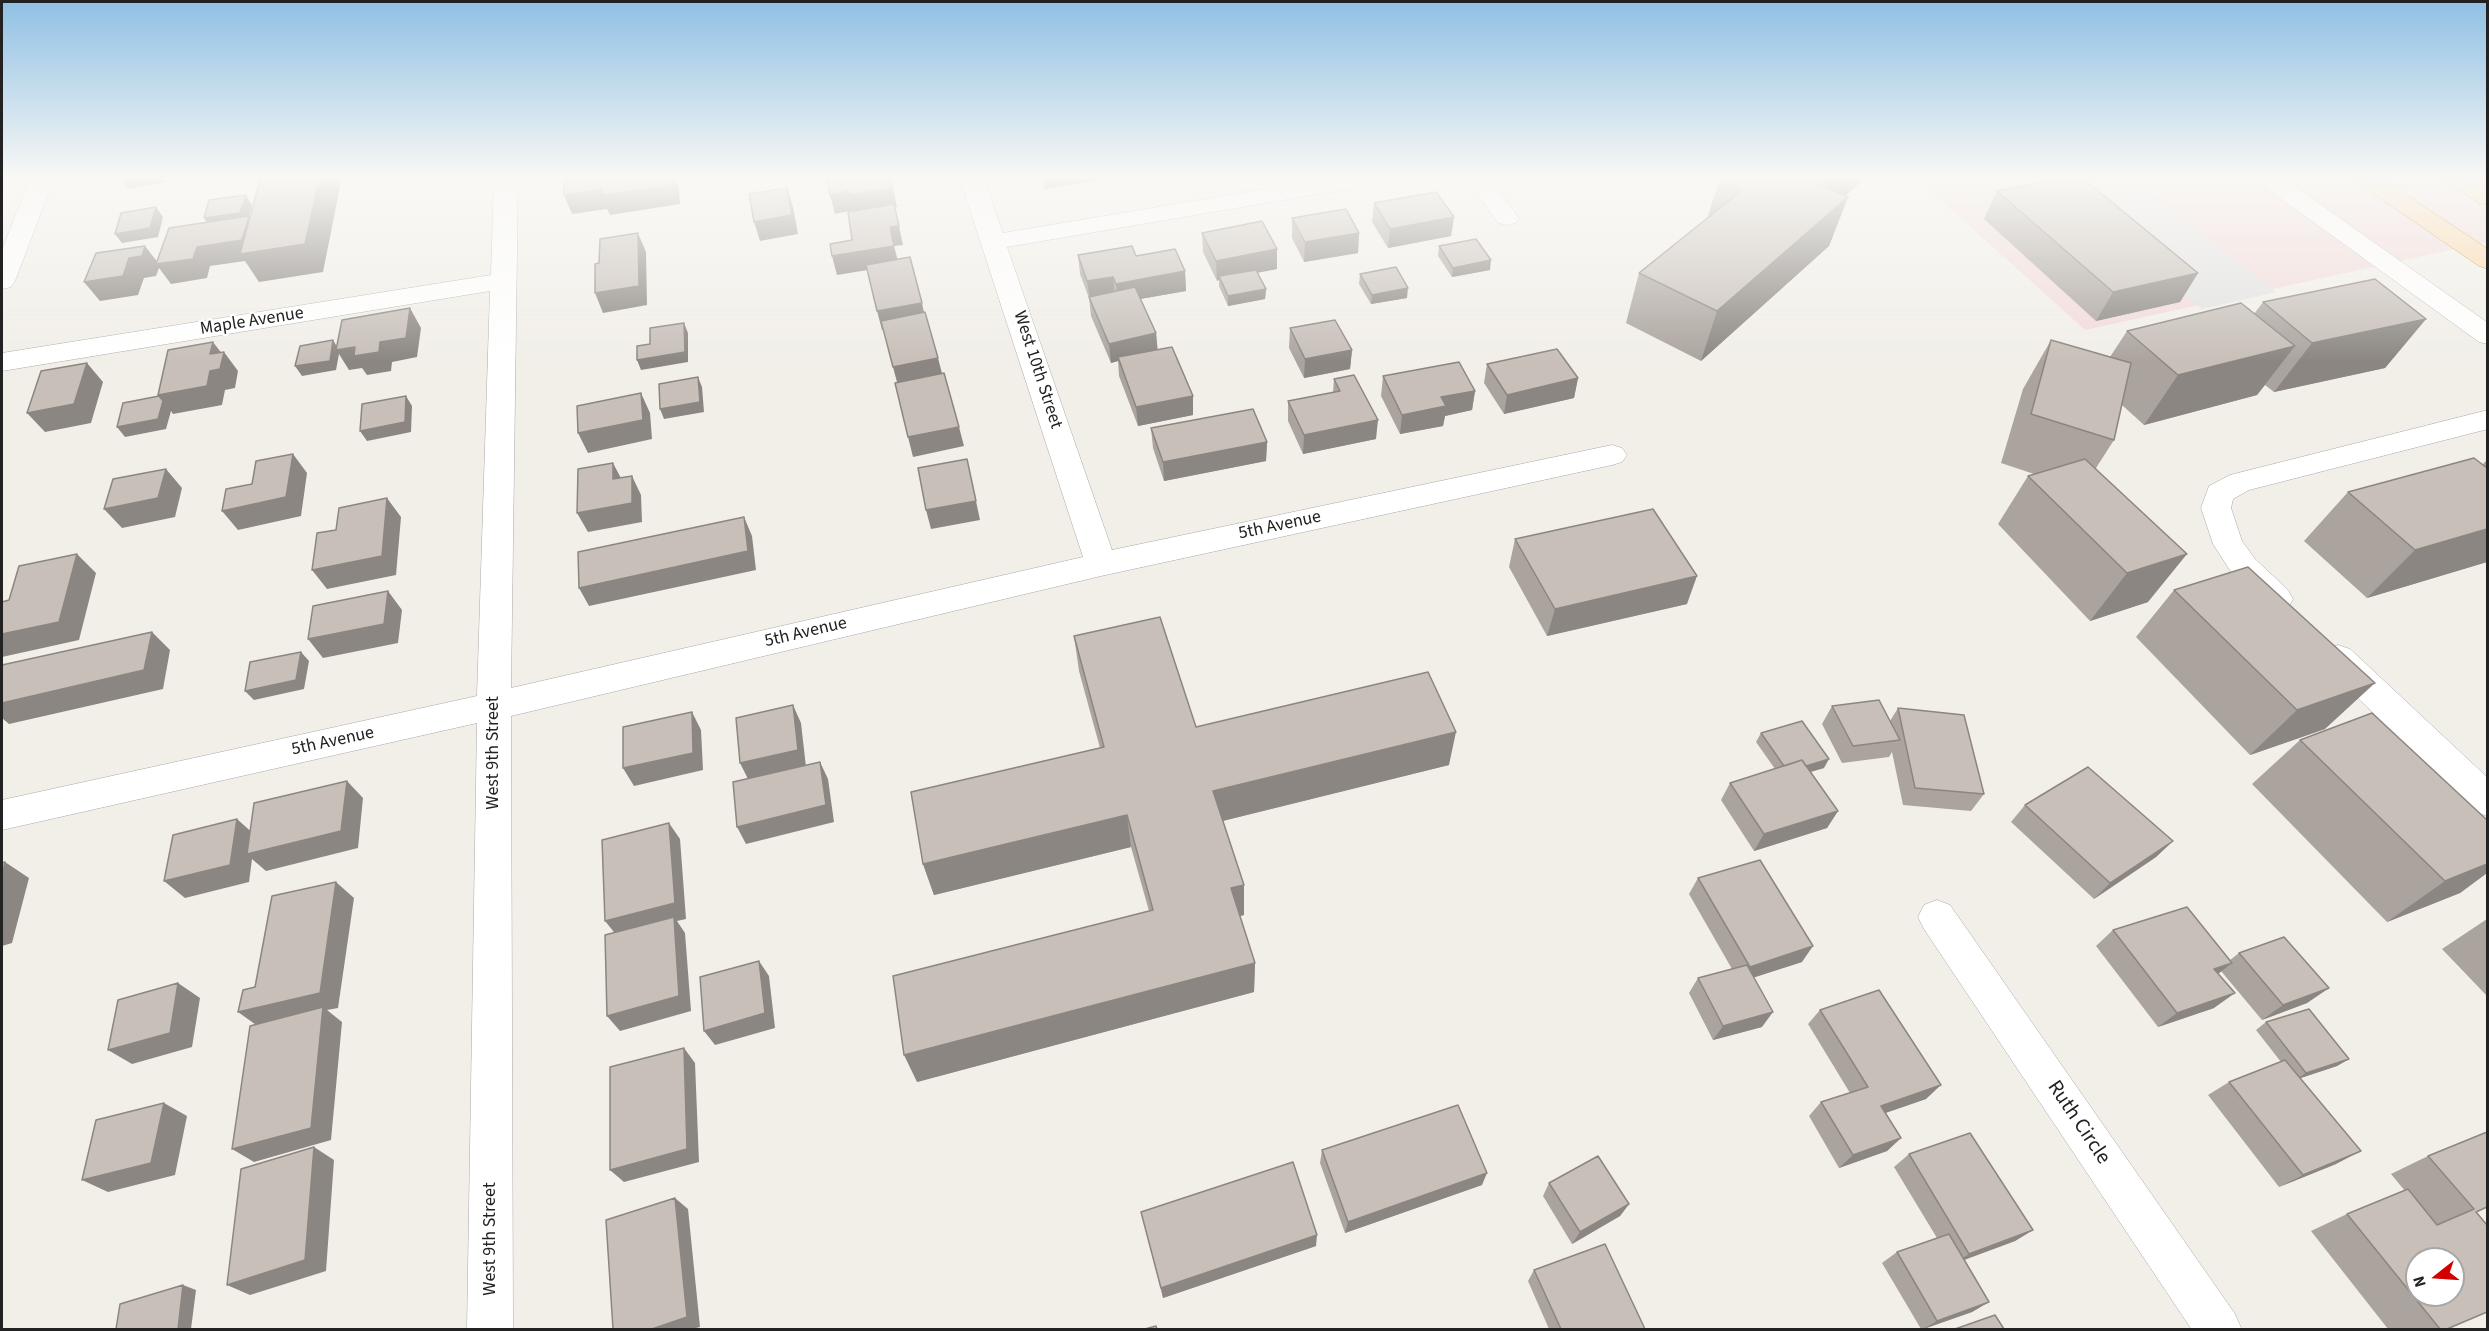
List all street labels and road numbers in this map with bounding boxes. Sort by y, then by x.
street label: Maple Avenue [199,303,305,341]
street label: West 10th Street [1008,308,1066,432]
street label: 5th Avenue [1237,507,1323,545]
street label: 5th Avenue [763,613,849,653]
street label: West 9th Street [483,696,505,810]
street label: 5th Avenue [290,723,376,761]
street label: Ruth Circle [2041,1076,2115,1170]
street label: West 9th Street [480,1182,502,1296]

